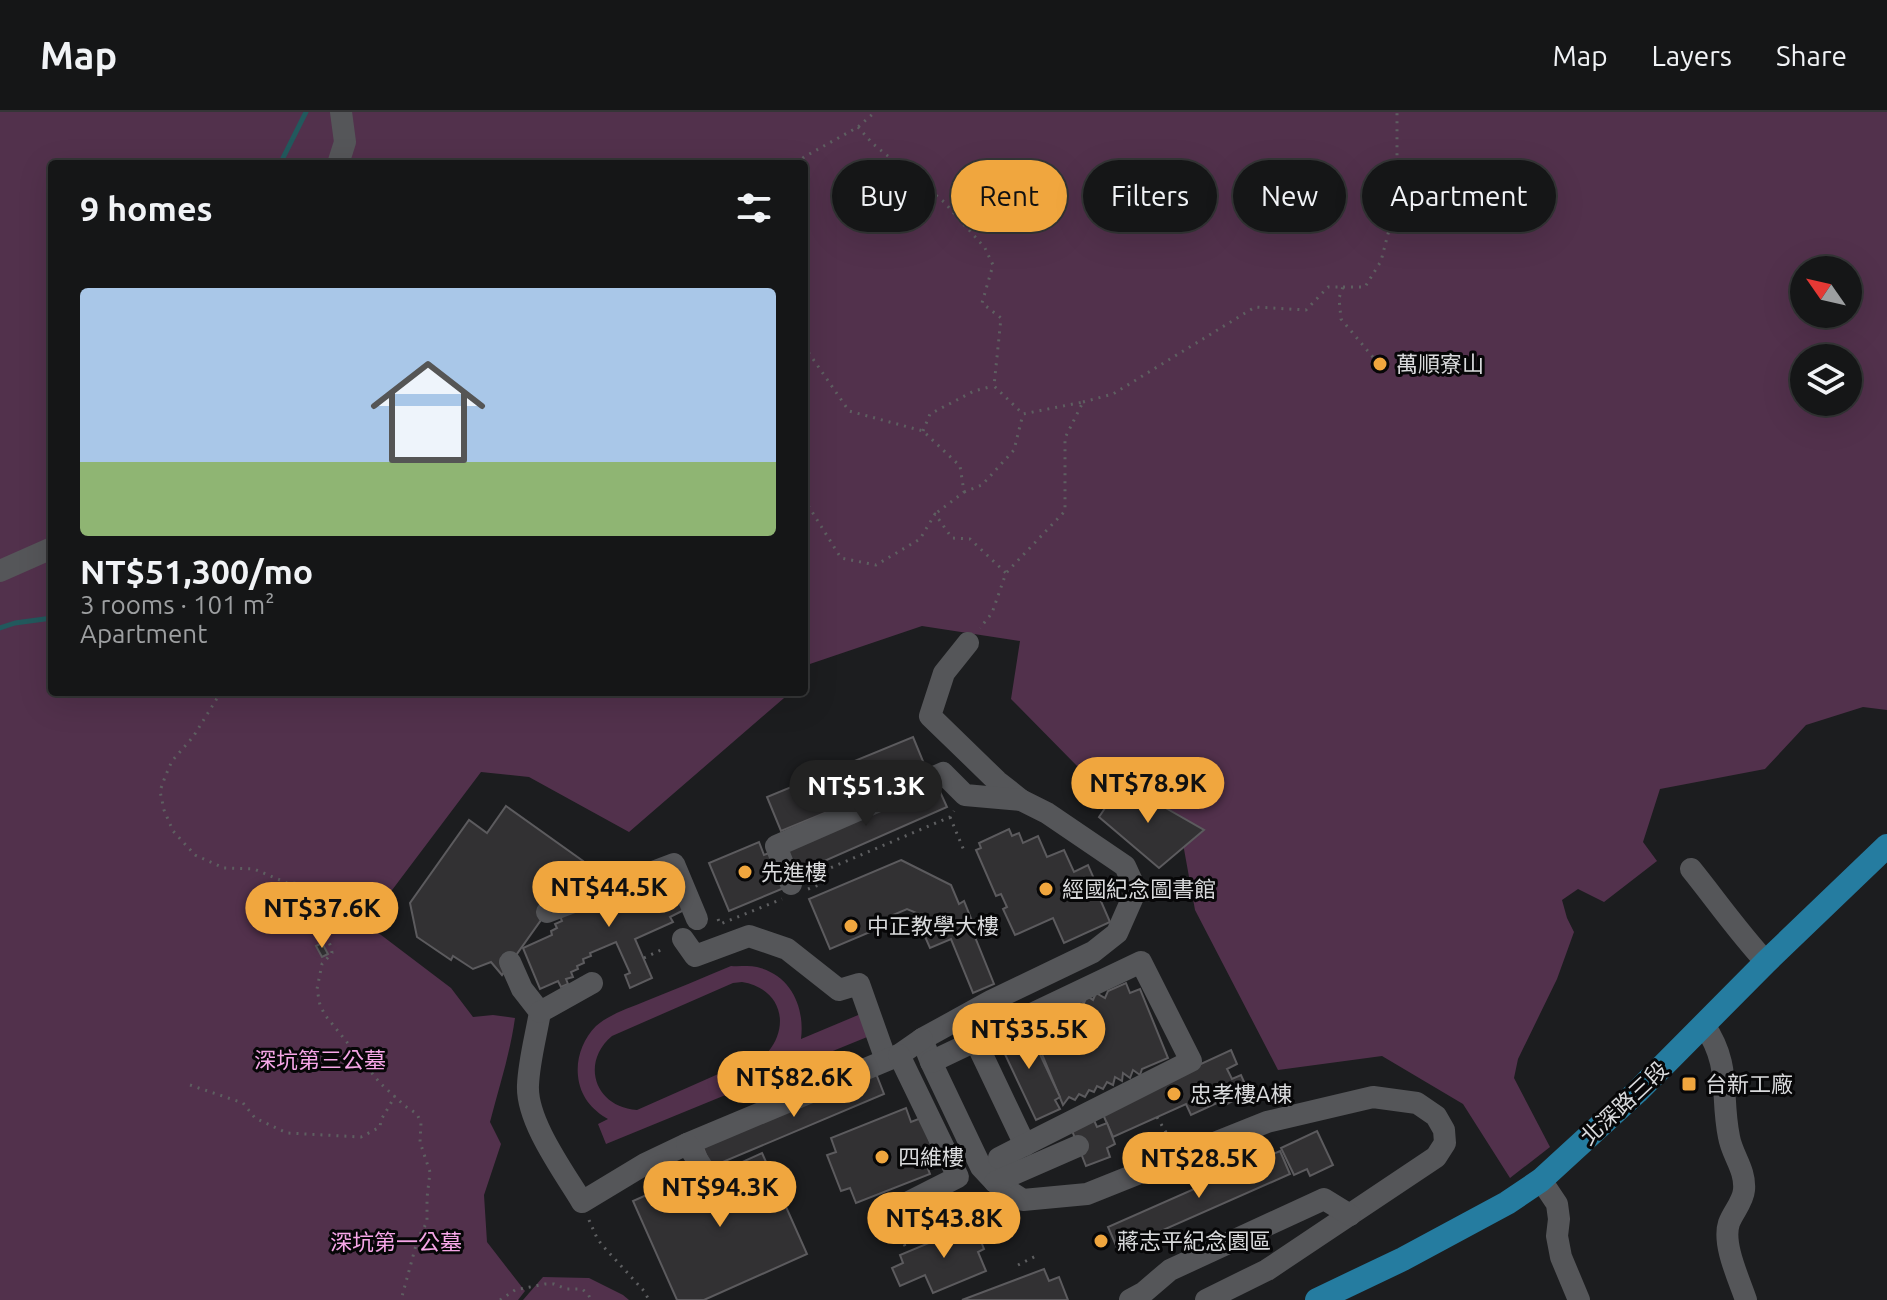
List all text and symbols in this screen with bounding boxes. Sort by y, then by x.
text: Map [40,34,117,76]
text: Map [1552,40,1608,71]
text: Layers [1652,40,1732,71]
text: Share [1776,40,1847,71]
chip: Buy [832,160,935,232]
chip: Rent [951,160,1067,232]
chip: Filters [1083,160,1217,232]
chip: New [1233,160,1346,232]
chip: Apartment [1362,160,1556,232]
icon: filters [732,186,776,230]
text: 9 homes [80,189,213,227]
north arrow [1790,256,1862,328]
map controls [1790,256,1862,416]
icon: home [356,340,500,484]
button: layers [1790,344,1862,416]
place label: 萬順寮山 [1396,351,1484,376]
marker: 萬順寮山 [1371,355,1389,373]
text: NT$51,300/mo [80,552,313,590]
text: 3 rooms · 101 m² [80,590,275,619]
text: Apartment [80,619,207,648]
pin: NT$78.9K [1065,757,1231,825]
pin: NT$51.3K [783,760,949,828]
text: NT$78.9K [1089,768,1207,797]
text: NT$51.3K [807,771,925,800]
place label: 先進樓 [761,859,827,884]
pin: NT$44.5K [526,861,692,929]
marker: 先進樓 [736,863,754,881]
text: NT$44.5K [550,872,668,901]
place label: 經國紀念圖書館 [1062,876,1216,901]
marker: 經國紀念圖書館 [1037,880,1055,898]
pin: NT$37.6K [239,882,405,950]
text: NT$37.6K [263,893,381,922]
place label: 中正教學大樓 [867,913,999,938]
marker: 中正教學大樓 [842,917,860,935]
pin: NT$35.5K [946,1003,1112,1071]
text: NT$35.5K [970,1014,1088,1043]
park label: 深坑第三公墓 [254,1047,386,1072]
pin: NT$82.6K [711,1051,877,1119]
street label: 北深路三段 [1575,1056,1672,1149]
text: NT$82.6K [735,1062,853,1091]
place label: 台新工廠 [1705,1071,1793,1096]
marker: 台新工廠 [1680,1075,1698,1093]
place label: 忠孝樓A棟 [1190,1081,1292,1106]
marker: 忠孝樓A棟 [1165,1085,1183,1103]
pin: NT$28.5K [1116,1132,1282,1200]
text: NT$28.5K [1140,1143,1258,1172]
place label: 四維樓 [898,1144,964,1169]
marker: 四維樓 [873,1148,891,1166]
pin: NT$94.3K [637,1161,803,1229]
text: NT$94.3K [661,1172,779,1201]
pin: NT$43.8K [861,1192,1027,1260]
text: NT$43.8K [885,1203,1003,1232]
place label: 蔣志平紀念園區 [1117,1228,1271,1253]
park label: 深坑第一公墓 [330,1229,462,1254]
marker: 蔣志平紀念園區 [1092,1232,1110,1250]

